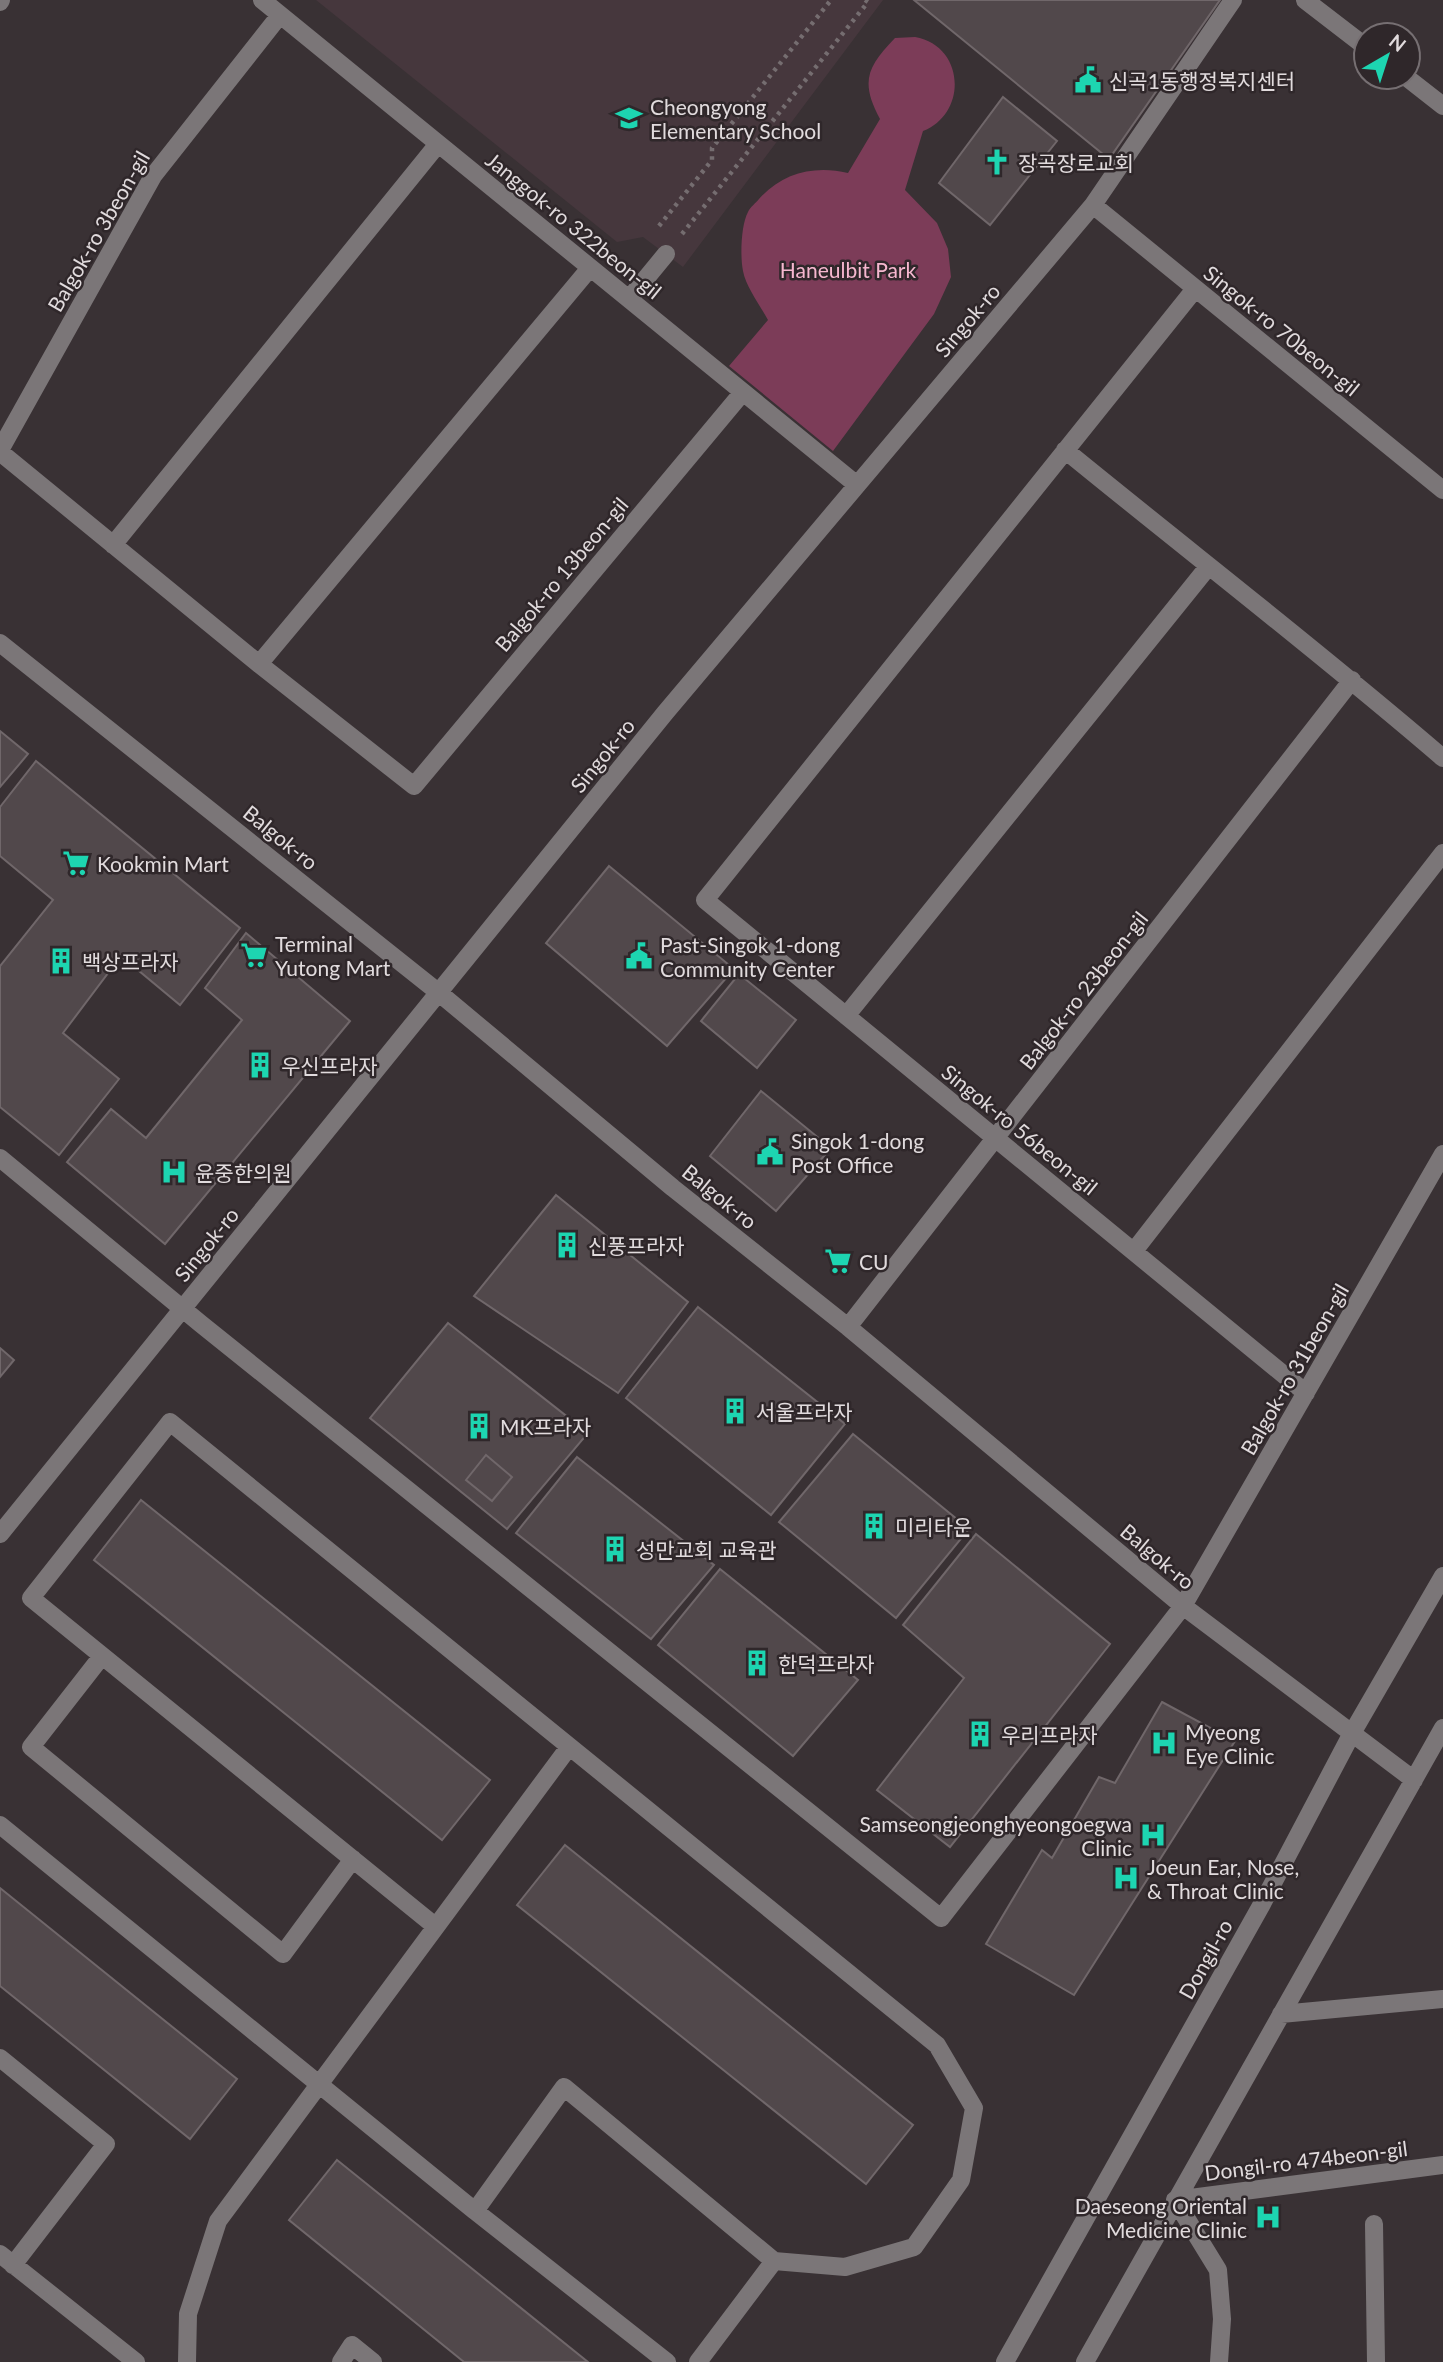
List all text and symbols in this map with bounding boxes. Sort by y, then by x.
north arrow [1352,21,1422,91]
text: N [1385,29,1411,56]
public building icon: 신곡1동행정복지센터 [1073,65,1103,95]
place label: 신곡1동행정복지센터 [1109,68,1295,93]
place label: Cheongyong Elementary School [650,94,821,143]
school or university icon: Cheongyong Elementary School [614,103,644,133]
street label: Balgok-ro 3beon-gil [42,146,154,316]
street label: Janggok-ro 322beon-gil [481,147,667,303]
church icon: 장곡장로교회 [982,147,1012,177]
place label: 장곡장로교회 [1018,150,1134,175]
park label: Haneulbit Park [780,257,917,282]
street label: Singok-ro 70beon-gil [1199,260,1365,400]
street label: Singok-ro [929,278,1005,362]
street label: Balgok-ro 13beon-gil [489,492,633,656]
street label: Singok-ro [565,713,639,797]
street label: Balgok-ro [239,799,323,875]
supermarket icon: Kookmin Mart [61,848,91,878]
place label: Kookmin Mart [97,851,229,876]
street label: Balgok-ro 23beon-gil [1014,906,1152,1074]
place label: Terminal Yutong Mart [275,931,391,980]
place label: Past-Singok 1-dong Community Center [660,932,840,981]
supermarket icon: Terminal Yutong Mart [239,940,269,970]
public building icon: Past-Singok 1-dong Community Center [624,941,654,971]
building icon: 백상프라자 [46,946,76,976]
place label: 백상프라자 [82,949,179,974]
building icon: 우신프라자 [245,1050,275,1080]
place label: 우신프라자 [281,1053,378,1078]
street label: Singok-ro 56beon-gil [937,1059,1103,1199]
place label: Singok 1-dong Post Office [791,1128,924,1177]
public building icon: Singok 1-dong Post Office [755,1137,785,1167]
hospital icon: 윤중한의원 [159,1157,189,1187]
street label: Balgok-ro [678,1158,762,1234]
place label: 윤중한의원 [195,1160,292,1185]
street label: Singok-ro [169,1202,243,1286]
building icon: 신풍프라자 [552,1230,582,1260]
place label: 신풍프라자 [588,1233,685,1258]
supermarket icon: CU [823,1246,853,1276]
place label: CU [859,1249,888,1274]
street label: Balgok-ro 31beon-gil [1235,1279,1353,1459]
building icon: 서울프라자 [720,1396,750,1426]
place label: 서울프라자 [756,1399,853,1424]
building icon: MK프라자 [464,1411,494,1441]
place label: MK프라자 [500,1414,591,1439]
building icon: 미리타운 [859,1511,889,1541]
place label: 미리타운 [895,1514,972,1539]
street label: Balgok-ro [1116,1518,1200,1594]
building icon: 성만교회 교육관 [600,1534,630,1564]
place label: 성만교회 교육관 [636,1537,777,1562]
building icon: 한덕프라자 [742,1648,772,1678]
place label: 한덕프라자 [778,1651,875,1676]
building icon: 우리프라자 [965,1719,995,1749]
place label: Myeong Eye Clinic [1185,1719,1274,1768]
place label: 우리프라자 [1001,1722,1098,1747]
hospital icon: Myeong Eye Clinic [1149,1728,1179,1758]
place label: Samseongjeonghyeongoegwa Clinic [859,1811,1132,1860]
hospital icon: Samseongjeonghyeongoegwa Clinic [1138,1820,1168,1850]
place label: Joeun Ear, Nose, & Throat Clinic [1147,1854,1299,1903]
hospital icon: Joeun Ear, Nose, & Throat Clinic [1111,1863,1141,1893]
street label: Dongil-ro [1173,1915,1237,2003]
street label: Dongil-ro 474beon-gil [1203,2135,1409,2185]
place label: Daeseong Oriental Medicine Clinic [1075,2193,1247,2242]
hospital icon: Daeseong Oriental Medicine Clinic [1253,2202,1283,2232]

